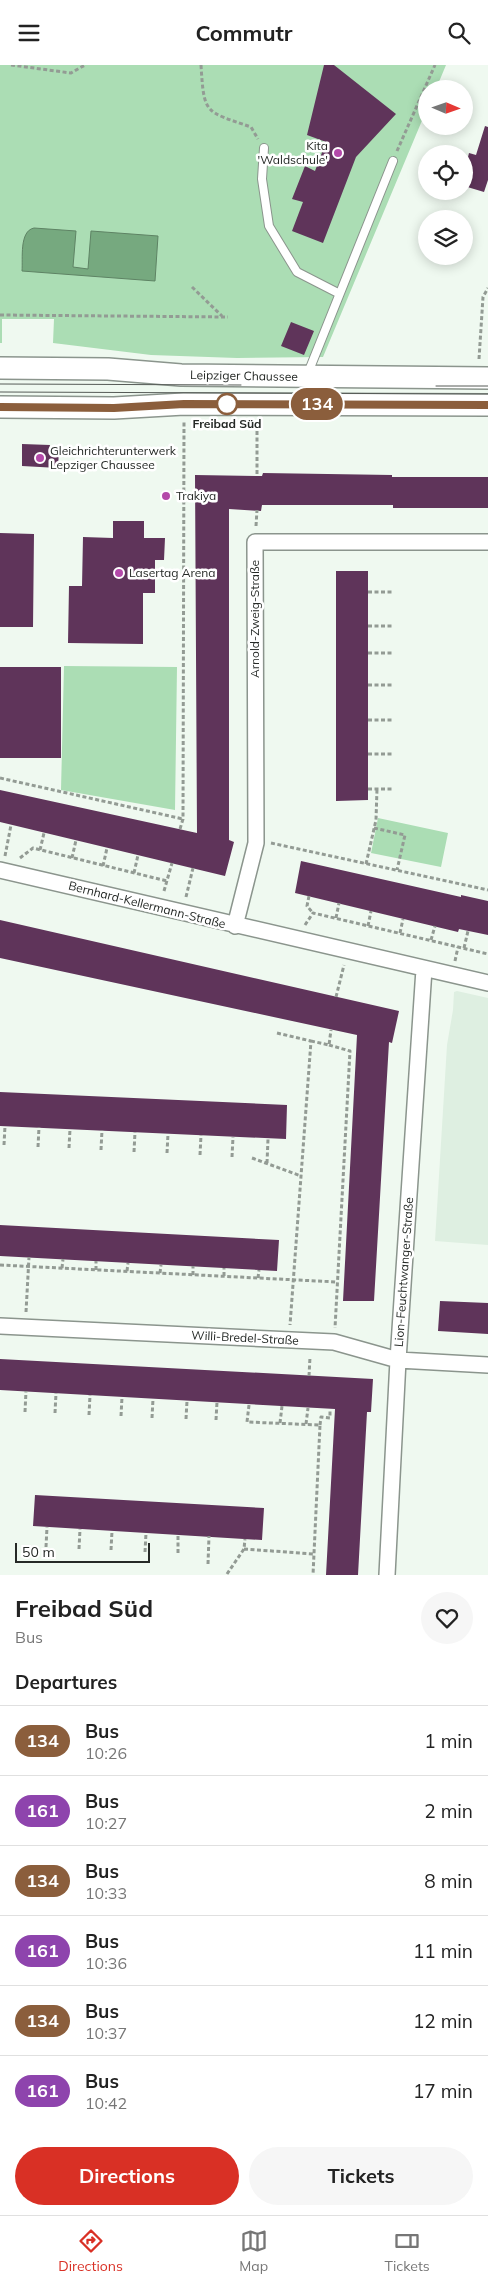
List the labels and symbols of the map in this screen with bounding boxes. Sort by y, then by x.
north arrow [418,80,472,135]
place label: Kita 'Waldschule' [258,138,328,167]
marker: Kita 'Waldschule' [332,147,344,159]
street label: Leipziger Chaussee [190,367,298,384]
line badge: 134 [288,388,346,420]
marker: Freibad Süd [216,393,238,415]
place label: Freibad Süd [192,416,262,431]
place label: Gleichrichterunterwerk Lepziger Chaussee [50,443,177,472]
marker: Gleichrichterunterwerk Lepziger Chaussee [34,452,46,464]
place label: Trakiya [176,488,216,503]
marker: Trakiya [160,490,172,502]
street label: Arnold-Zweig-Straße [247,560,262,678]
place label: Lasertag Arena [129,565,216,580]
marker: Lasertag Arena [113,567,125,579]
street label: Bernhard-Kellermann-Straße [67,878,227,931]
street label: Lion-Feuchtwanger-Straße [391,1197,416,1347]
street label: Willi-Bredel-Straße [191,1327,299,1348]
scale bar [15,1540,150,1563]

